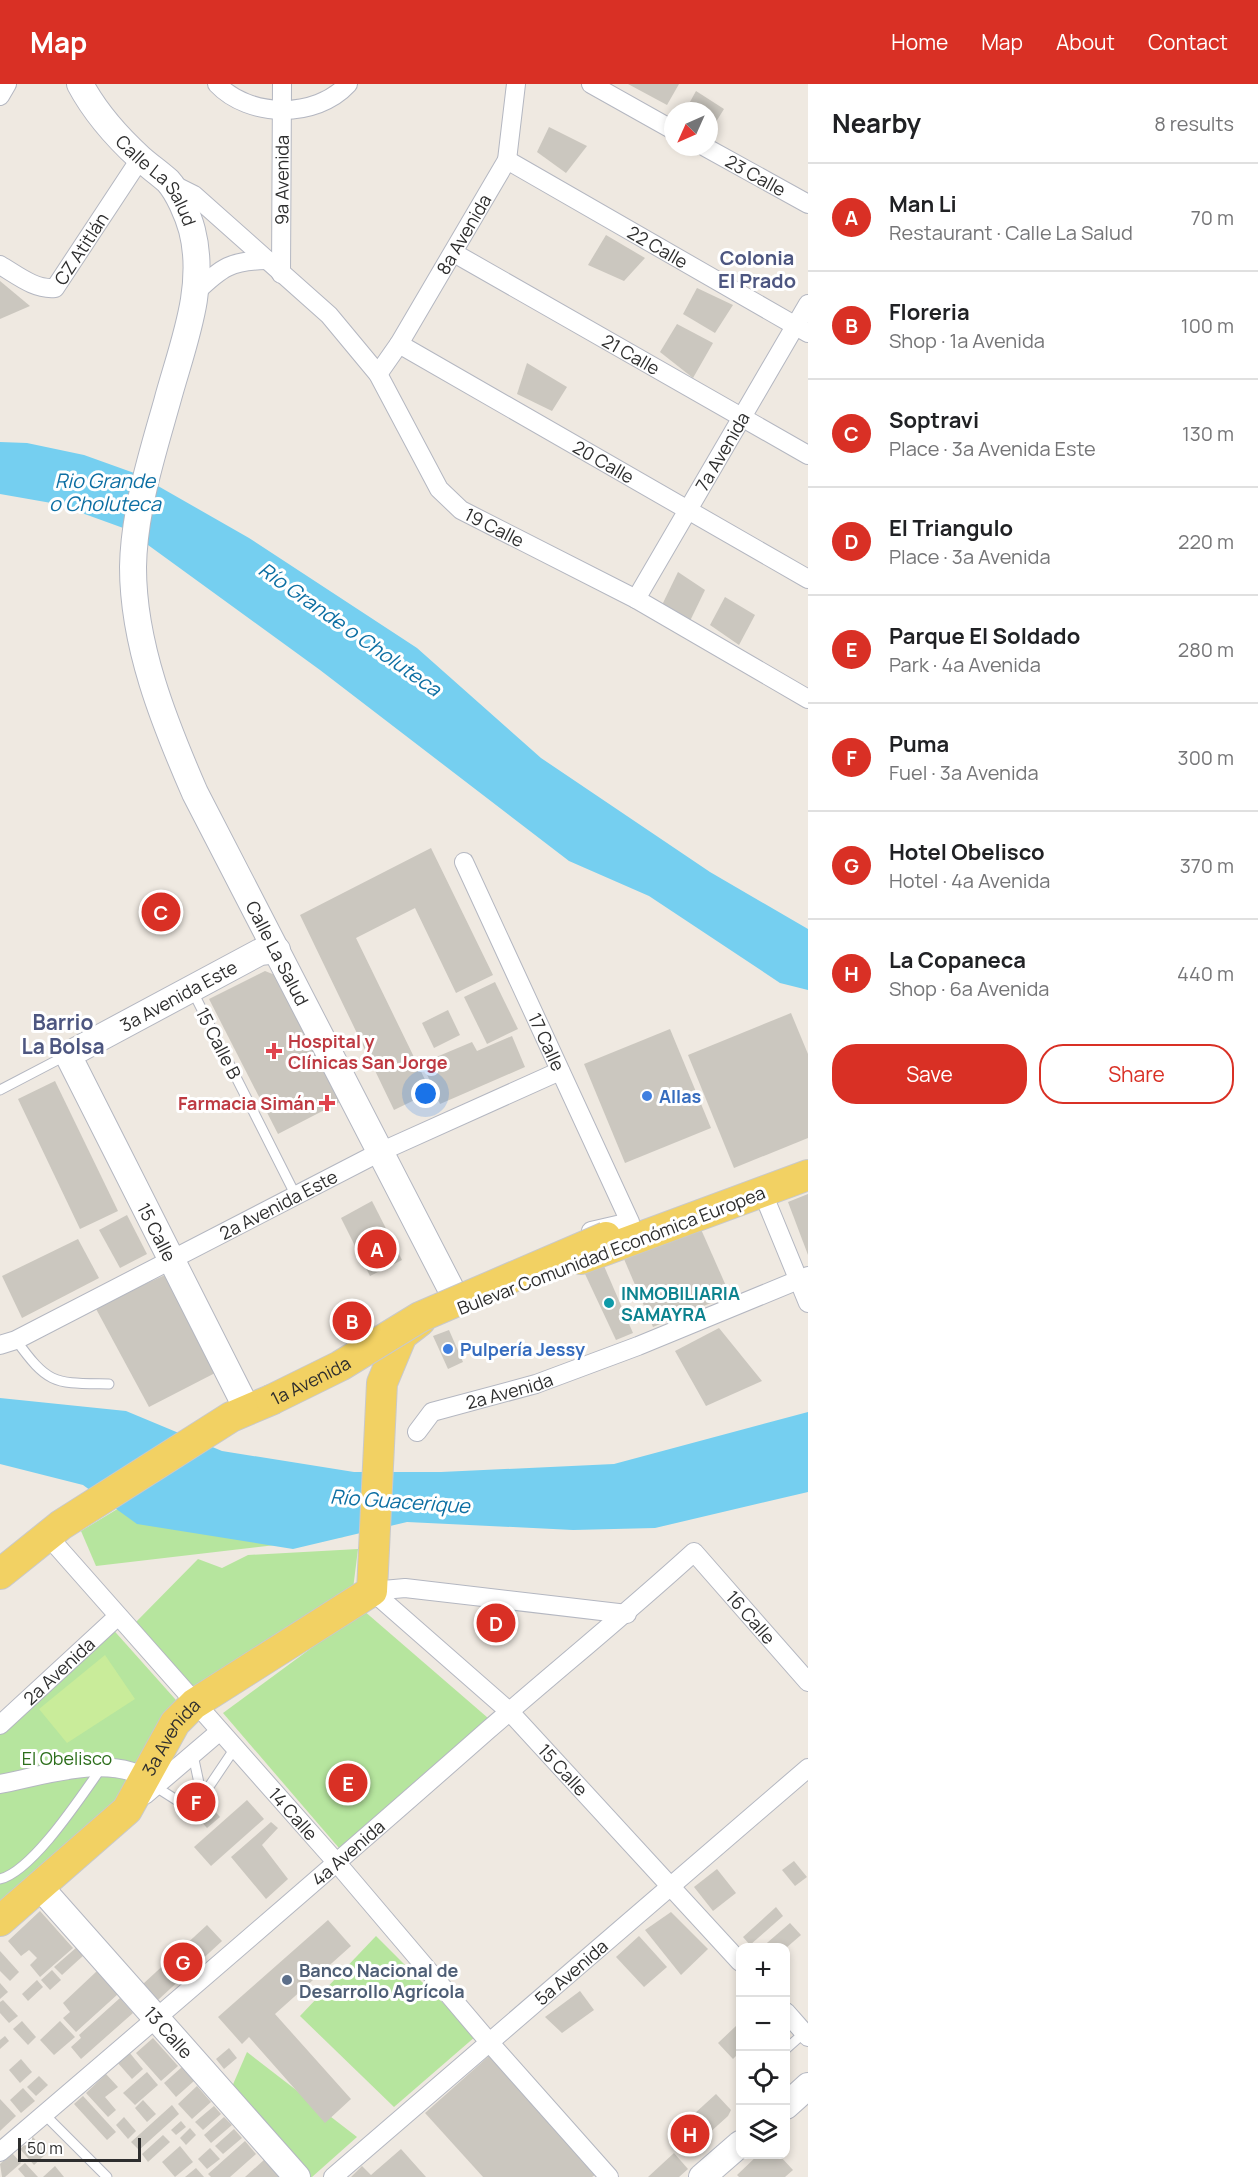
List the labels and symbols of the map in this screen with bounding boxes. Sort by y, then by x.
north arrow [664,102,718,156]
street label: Calle La Salud [111,129,202,229]
street label: 9a Avenida [269,135,294,225]
street label: 23 Calle [721,149,790,201]
street label: 8a Avenida [431,190,496,279]
street label: CZ Atitlán [48,208,114,289]
street label: 22 Calle [623,220,692,274]
district label: Colonia El Prado [718,244,796,294]
street label: 21 Calle [598,328,664,380]
street label: 7a Avenida [690,407,755,495]
street label: 20 Calle [569,435,639,489]
water label: Rio Grande o Choluteca [49,467,162,517]
street label: 19 Calle [461,502,528,552]
water label: Río Grande o Choluteca [254,556,447,703]
pin: C [142,890,180,934]
street label: Calle La Salud [241,896,315,1010]
street label: 3a Avenida Este [116,955,241,1037]
street label: 15 Calle B [191,1003,247,1083]
district label: Barrio La Bolsa [21,1008,105,1060]
street label: 17 Calle [523,1009,571,1075]
place label: Hospital y Clínicas San Jorge [288,1029,448,1074]
marker: Hospital y Clínicas San Jorge [265,1042,283,1060]
your location [411,1079,440,1108]
place label: Allas [659,1084,702,1108]
marker: Allas [640,1089,654,1103]
place label: Farmacia Simán [178,1091,315,1115]
marker: Farmacia Simán [320,1096,334,1110]
street label: 2a Avenida Este [215,1164,342,1245]
street label: Bulevar Comunidad Económica Europea [454,1180,768,1320]
street label: 15 Calle [132,1199,182,1265]
pin: A [358,1226,397,1272]
place label: INMOBILIARIA SAMAYRA [621,1281,740,1326]
marker: INMOBILIARIA SAMAYRA [602,1296,616,1310]
pin: B [332,1298,372,1344]
place label: Pulpería Jessy [460,1337,585,1361]
marker: Pulpería Jessy [441,1342,455,1356]
street label: 1a Avenida [267,1351,355,1410]
street label: 2a Avenida [463,1367,556,1414]
water label: Río Guacerique [329,1483,472,1519]
street label: 16 Calle [721,1585,781,1649]
pin: D [476,1600,516,1646]
street label: 2a Avenida [18,1632,100,1710]
street label: 3a Avenida [136,1693,205,1780]
street label: 15 Calle [533,1738,593,1801]
park label: El Obelisco [22,1746,112,1770]
pin: E [328,1760,368,1806]
pin: F [176,1780,216,1824]
street label: 14 Calle [264,1782,323,1845]
street label: 4a Avenida [306,1814,390,1891]
street label: 5a Avenida [529,1934,613,2010]
pin: G [164,1940,202,1984]
place label: Banco Nacional de Desarrollo Agrícola [299,1958,465,2003]
marker: Banco Nacional de Desarrollo Agrícola [280,1973,294,1987]
street label: 13 Calle [139,2001,198,2064]
pin: H [670,2112,710,2156]
scale bar [18,2135,141,2162]

